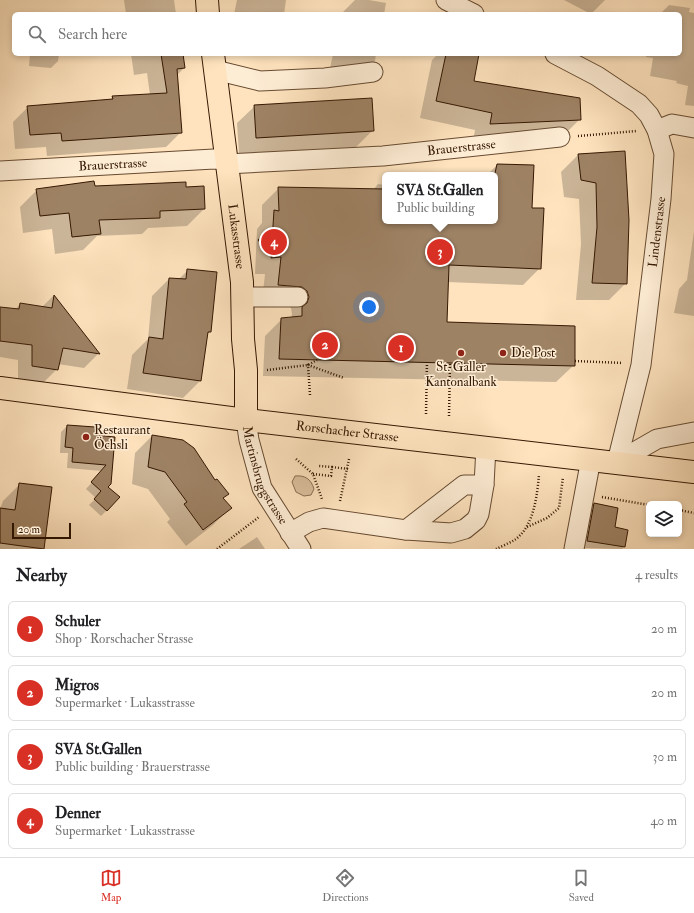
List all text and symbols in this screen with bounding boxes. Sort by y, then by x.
search box [12,12,682,56]
icon: search [26,23,48,45]
text: Search here [58,25,127,44]
street label: Brauerstrasse [426,136,497,159]
street label: Brauerstrasse [78,155,148,175]
popup [382,172,498,224]
text: SVA St.Gallen [397,181,484,200]
street label: Lindenstrasse [645,195,669,268]
text: Public building [397,200,475,216]
street label: Lukasstrasse [224,203,248,271]
pin: 4 [261,227,287,257]
pin: 3 [427,237,453,267]
your location [359,297,379,317]
pin: 2 [312,330,338,360]
pin: 1 [388,333,414,363]
place label: Die Post [511,345,555,361]
marker: St. Galler Kantonalbank [456,348,466,358]
marker: Die Post [498,348,508,358]
place label: St. Galler Kantonalbank [425,359,497,390]
street label: Rorschacher Strasse [295,418,400,446]
place label: Restaurant Öchsli [94,422,150,453]
street label: Martinsbruggstrasse [239,425,292,528]
marker: Restaurant Öchsli [81,432,91,442]
map controls [646,501,682,537]
button: layers [646,501,682,537]
scale bar [12,521,71,540]
text: 20 m [18,523,40,536]
text: Nearby [16,565,67,586]
text: 4 results [635,567,678,583]
text: Schuler [55,612,101,631]
text: 1 [28,621,32,637]
text: 20 m [651,621,677,637]
text: Shop · Rorschacher Strasse [55,631,193,647]
text: Migros [55,676,99,695]
text: 2 [27,685,33,701]
text: 20 m [651,685,677,701]
text: Supermarket · Lukasstrasse [55,695,195,711]
text: SVA St.Gallen [55,740,142,759]
text: 3 [28,749,33,765]
text: 30 m [653,749,677,765]
text: Public building · Brauerstrasse [55,759,210,775]
text: Denner [55,804,101,823]
text: 4 [26,813,34,829]
text: 40 m [651,813,677,829]
text: Supermarket · Lukasstrasse [55,823,195,839]
tab: Map [100,867,122,904]
tab: Directions [322,867,369,904]
tab: Saved [569,867,594,904]

